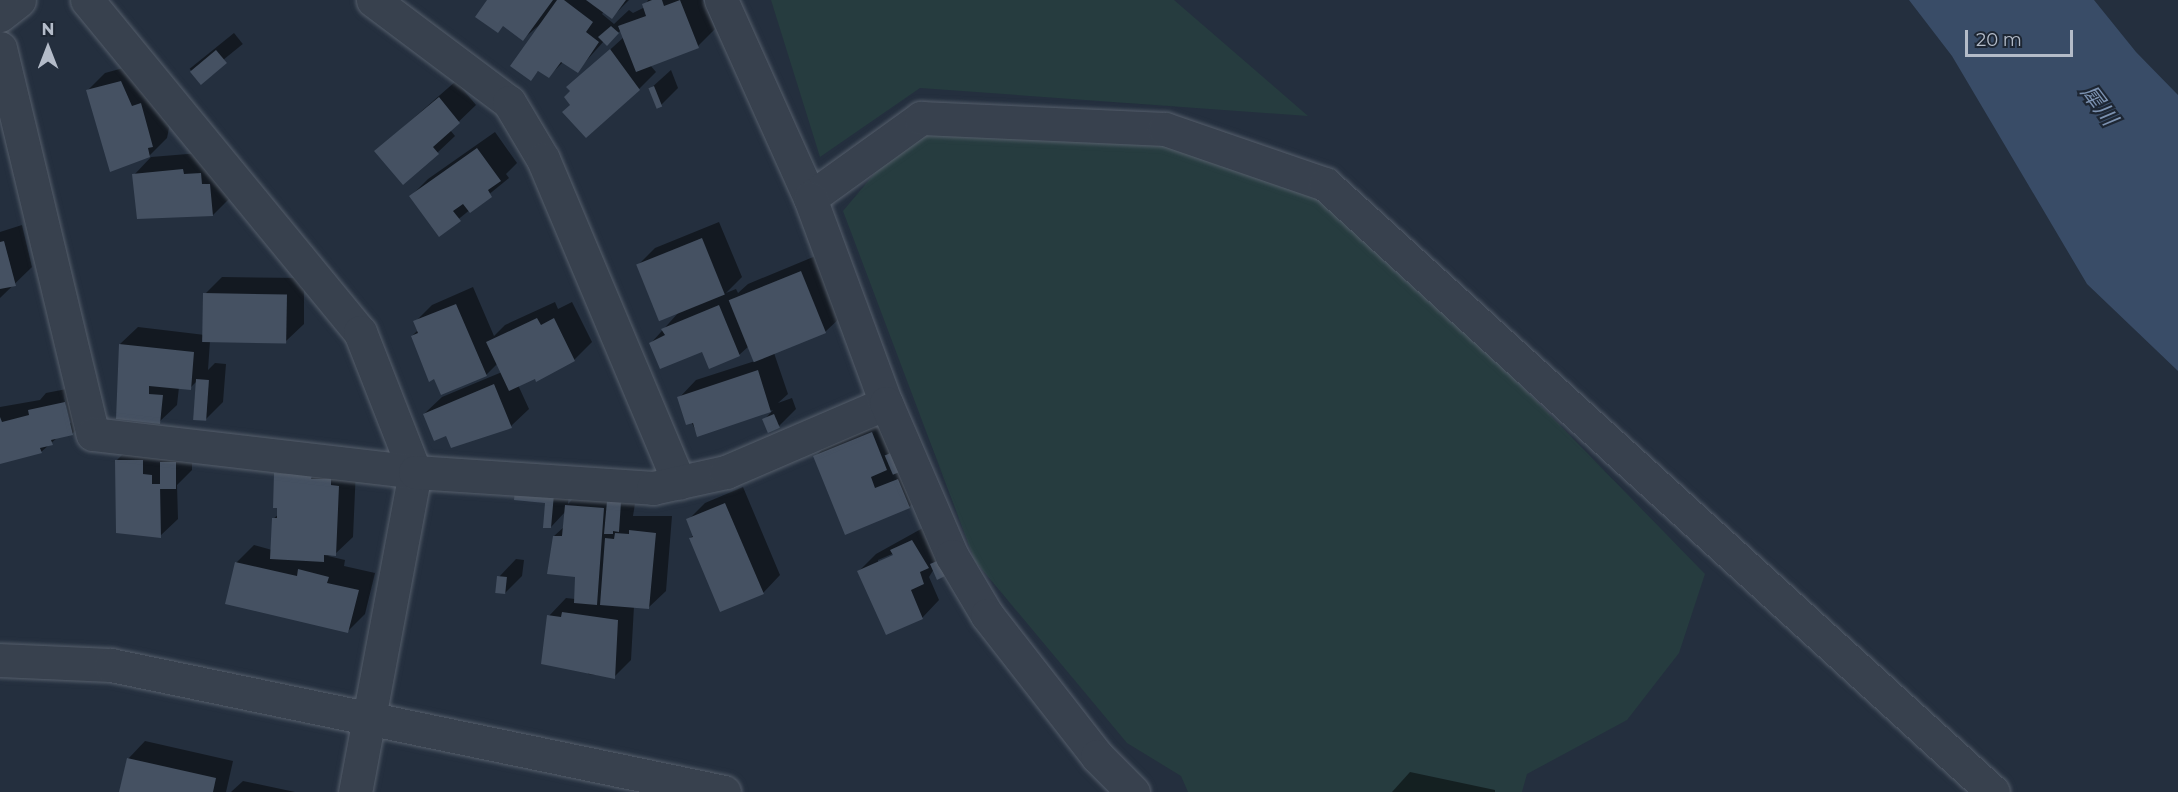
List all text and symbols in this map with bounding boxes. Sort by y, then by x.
north arrow [18,18,78,78]
scale bar [1968,18,2076,56]
text: N [42,20,54,39]
text: 20 m [1976,29,2022,51]
water label: 犀川 [2075,79,2123,131]

